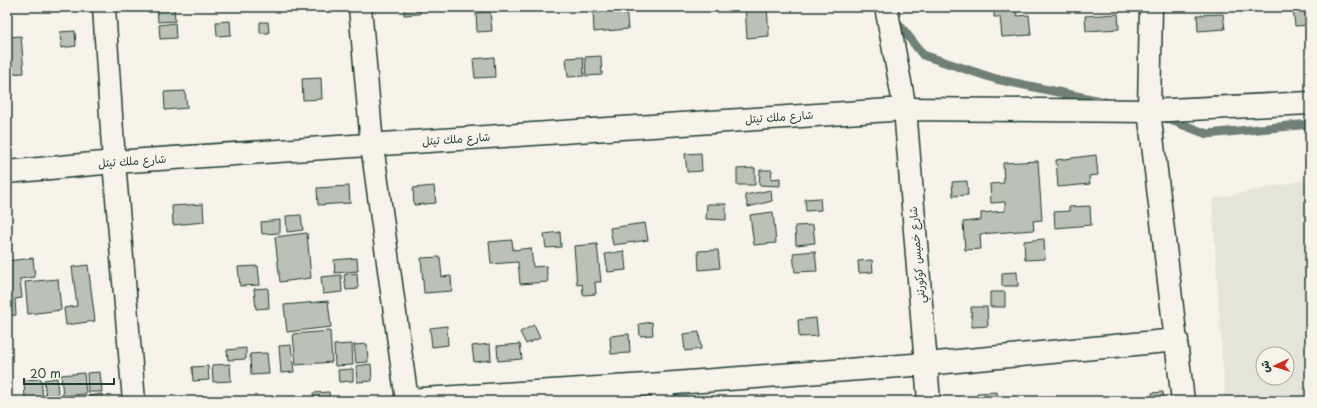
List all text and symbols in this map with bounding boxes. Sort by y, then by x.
street label: شارع ملك تيتل [744,106,814,128]
street label: شارع ملك تيتل [421,128,491,150]
street label: شارع ملك تيتل [97,150,167,172]
street label: شارع خميس كوكورتني [904,206,932,304]
north arrow [1255,346,1295,386]
scale bar [24,360,114,386]
text: ش [1256,360,1273,373]
text: 20 m [30,364,61,382]

